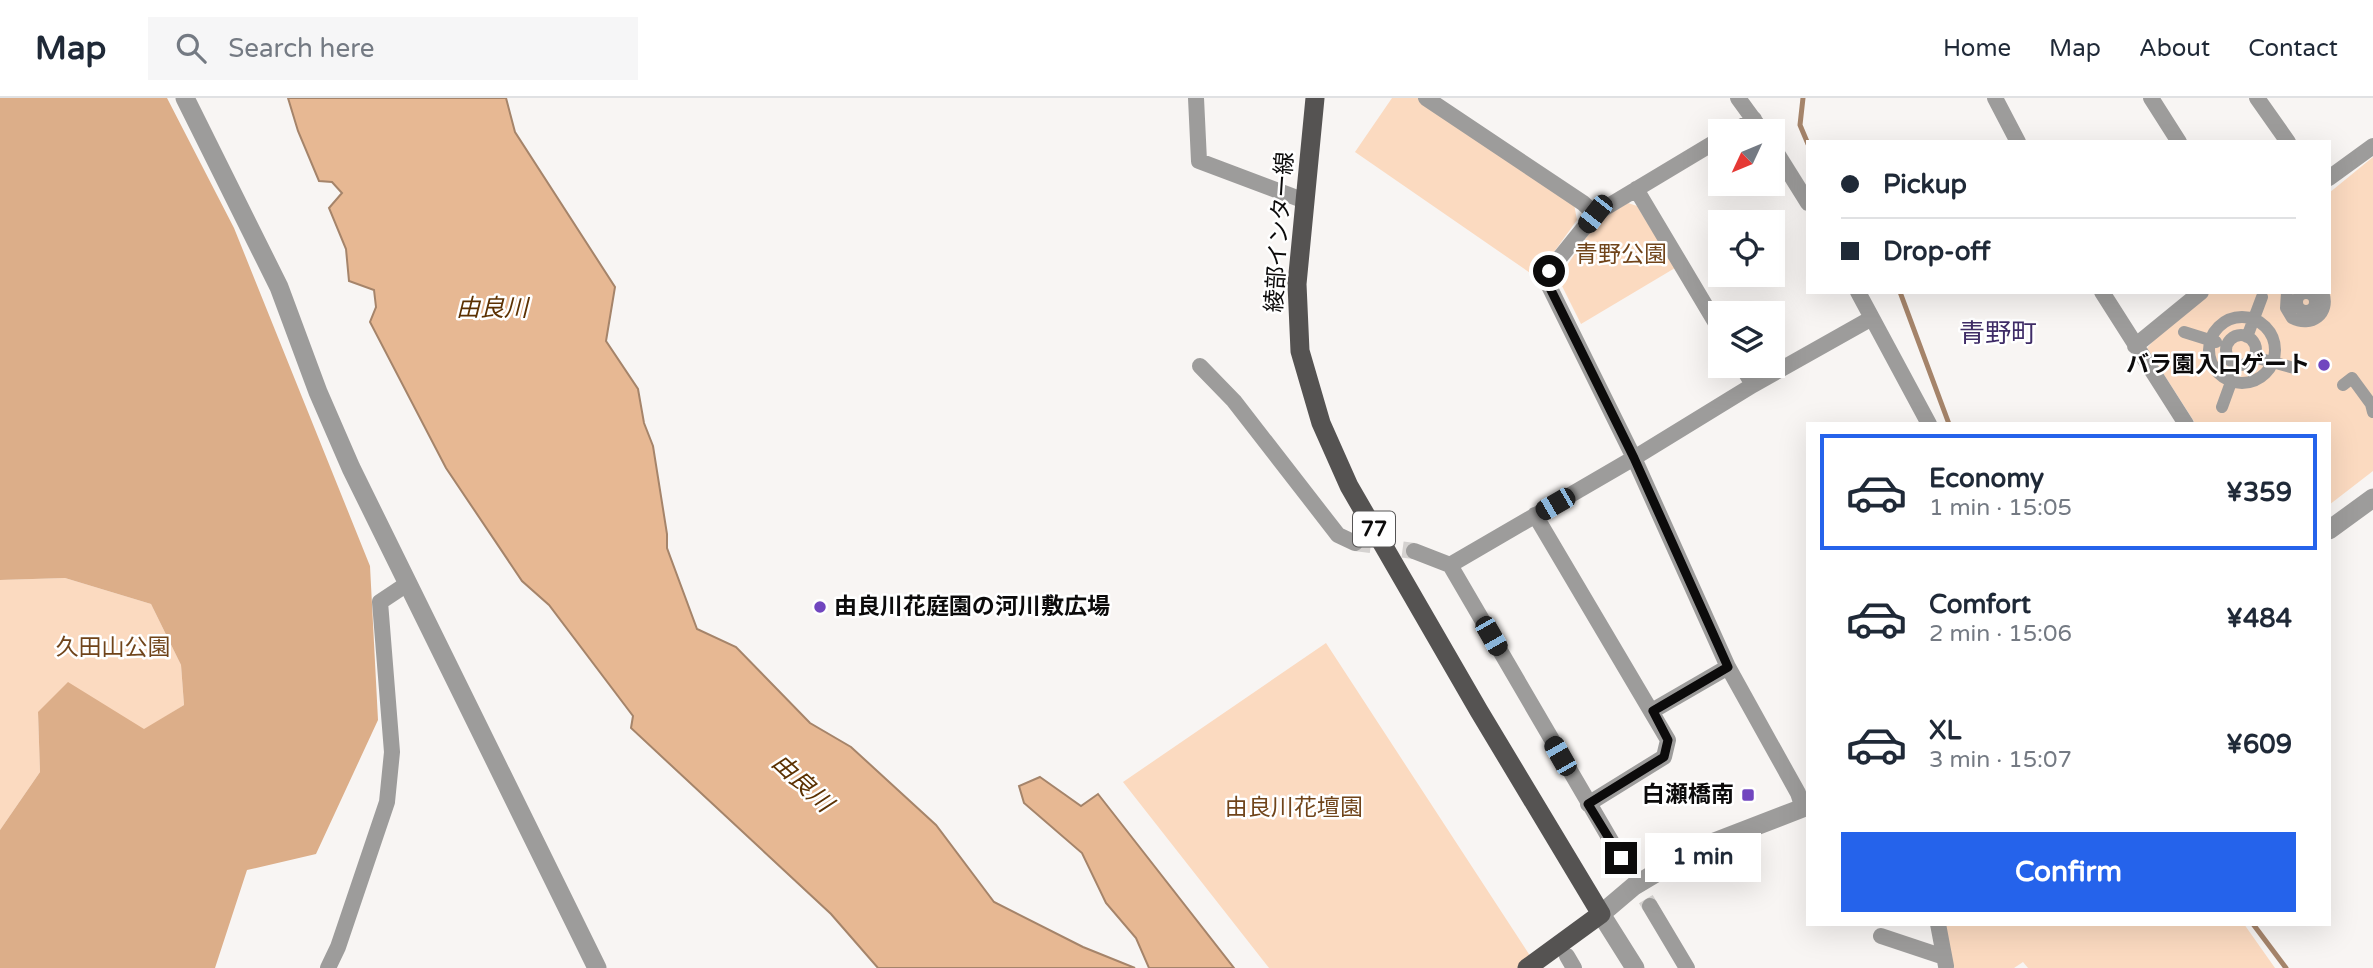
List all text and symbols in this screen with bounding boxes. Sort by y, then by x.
search box [148,17,638,80]
text: Map [35,29,106,68]
icon: search [172,29,210,67]
text: Search here [228,33,374,64]
text: Home [1943,34,2011,63]
text: Map [2049,34,2101,63]
text: About [2139,34,2210,63]
text: Contact [2248,34,2338,63]
north arrow [1708,119,1785,196]
map controls [1708,119,1785,378]
street label: 綾部インター線 [1260,151,1300,313]
text: Pickup [1883,169,1967,200]
car [1574,191,1617,237]
button: locate [1708,210,1785,287]
text: Drop-off [1883,236,1990,267]
park label: 青野公園 [1575,241,1667,269]
route start [1533,255,1565,287]
water label: 由良川 [456,294,531,323]
button: layers [1708,301,1785,378]
district label: 青野町 [1959,318,2037,349]
place label: バラ園入口ゲート [2126,351,2310,379]
marker: バラ園入口ゲート [2316,357,2332,373]
icon: car [1845,461,1908,524]
text: Economy [1929,463,2044,494]
text: ¥359 [2226,477,2292,508]
car [1532,484,1579,524]
text: 1 min · 15:05 [1929,494,2072,522]
road number: 77 [1353,512,1395,546]
icon: car [1845,587,1908,650]
text: Comfort [1929,589,2031,620]
place label: 由良川花庭園の河川敷広場 [834,593,1110,621]
marker: 由良川花庭園の河川敷広場 [812,599,828,615]
text: ¥484 [2226,603,2292,634]
car [1472,613,1511,659]
text: 2 min · 15:06 [1929,620,2072,648]
park label: 久田山公園 [56,634,171,662]
icon: car [1845,713,1908,776]
text: XL [1929,715,1961,746]
text: ¥609 [2226,729,2292,760]
car [1541,733,1580,779]
text: 3 min · 15:07 [1929,746,2072,774]
water label: 由良川 [766,748,840,820]
place label: 白瀬橋南 [1642,781,1734,809]
marker: 白瀬橋南 [1740,787,1756,803]
park label: 由良川花壇園 [1225,794,1363,822]
button: Confirm [1841,832,2296,912]
callout: 1 min [1646,834,1761,882]
route end [1605,842,1637,874]
text: 1 min [1672,843,1734,871]

